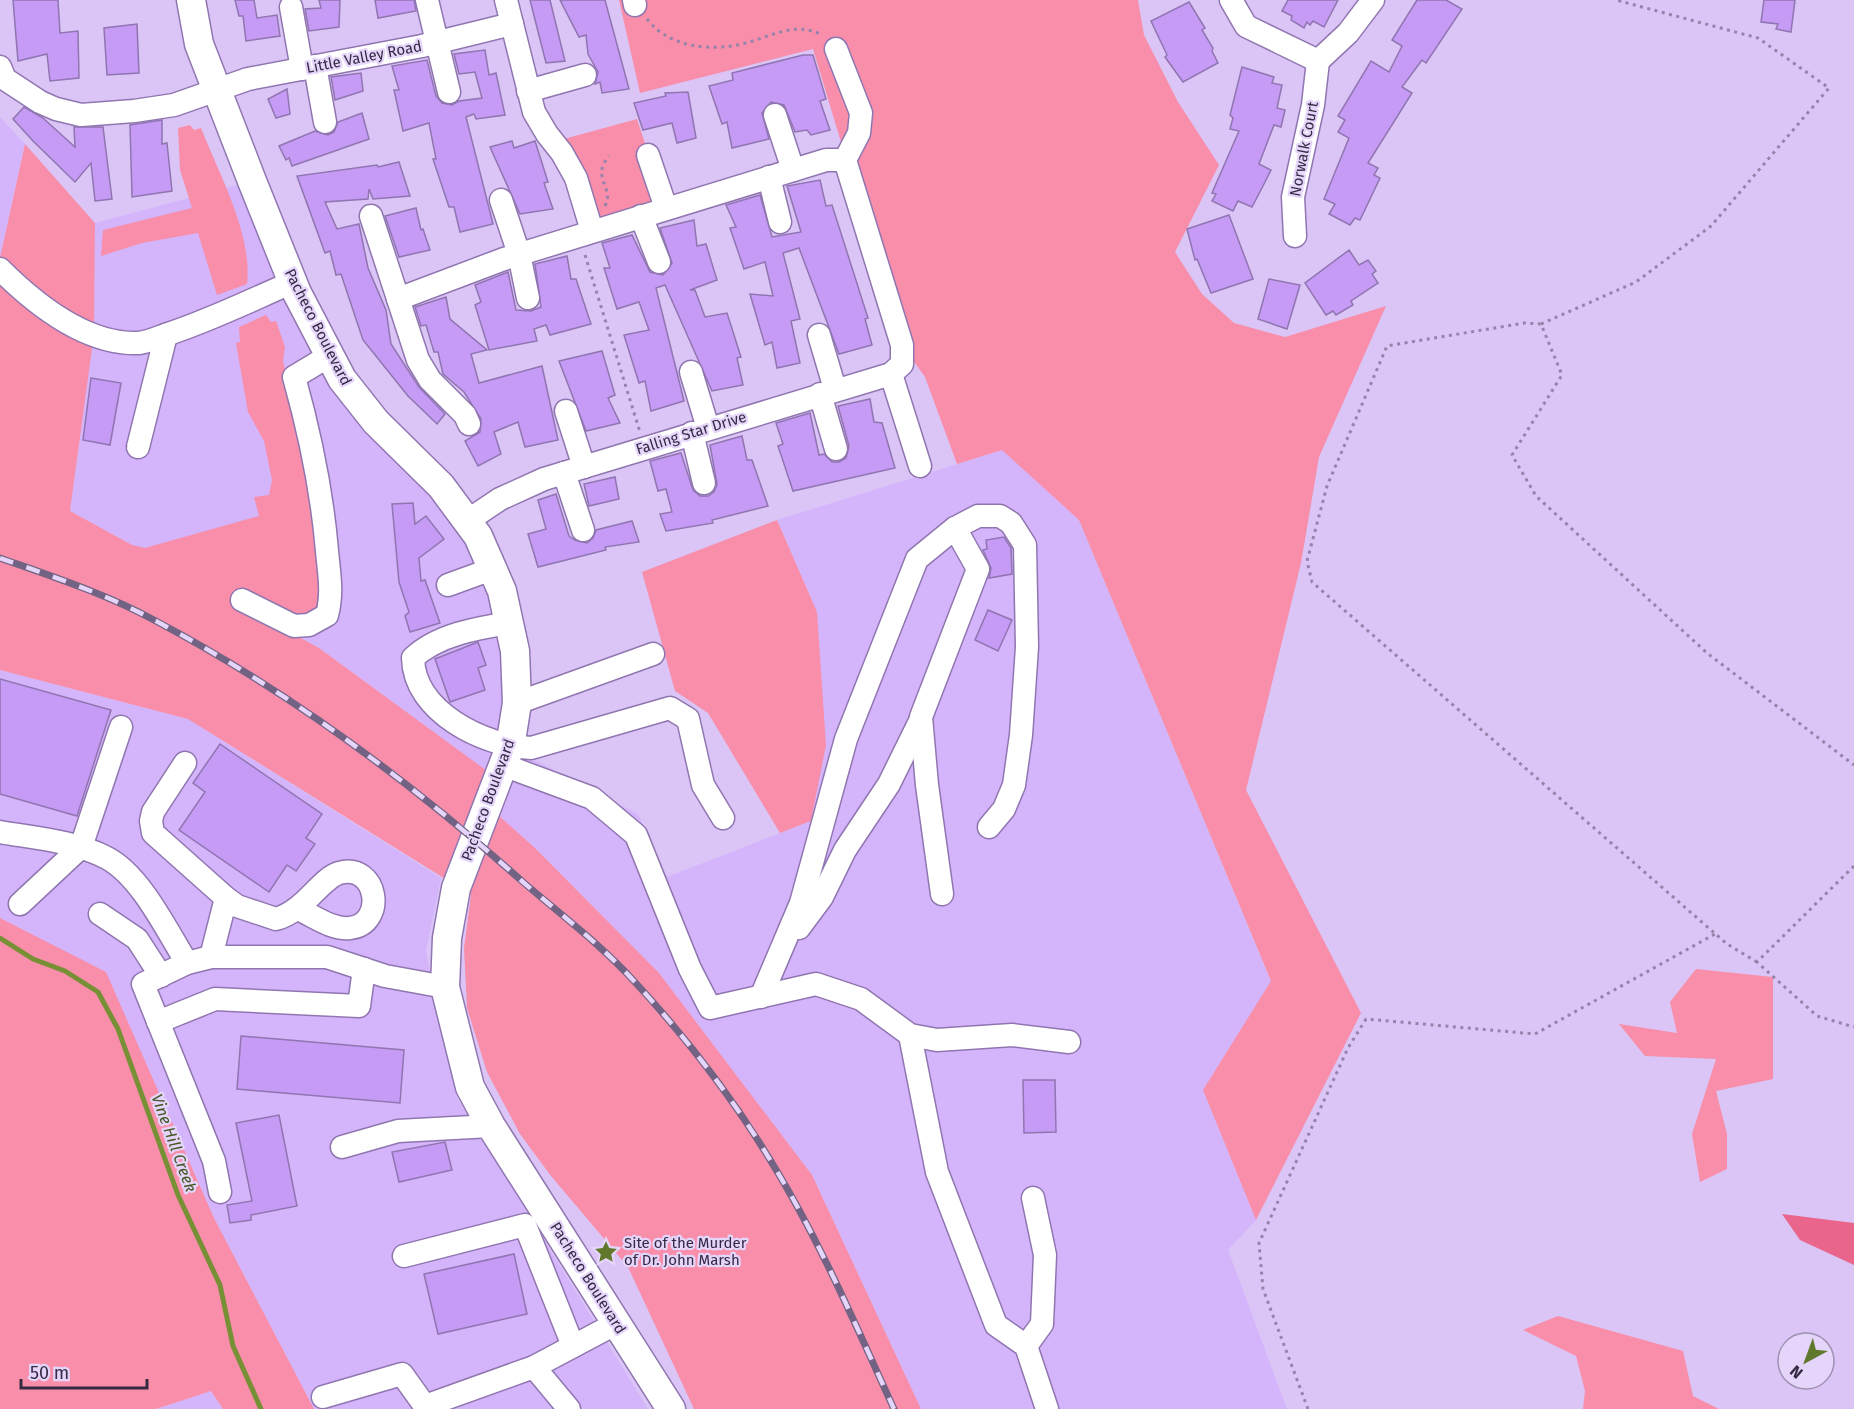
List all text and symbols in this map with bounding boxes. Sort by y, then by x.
street label: Little Valley Road [305,37,423,77]
street label: Norwalk Court [1286,99,1322,198]
street label: Pacheco Boulevard [281,266,355,388]
street label: Falling Star Drive [634,408,748,458]
street label: Pacheco Boulevard [458,737,518,863]
water label: Vine Hill Creek [147,1091,201,1195]
street label: Pacheco Boulevard [546,1219,630,1337]
place label: Site of the Murder of Dr. John Marsh [624,1234,747,1269]
place icon: Site of the Murder of Dr. John Marsh [593,1239,619,1265]
north arrow [1776,1331,1836,1391]
scale bar [21,1352,147,1390]
text: N [1786,1361,1807,1383]
text: 50 m [30,1362,69,1384]

